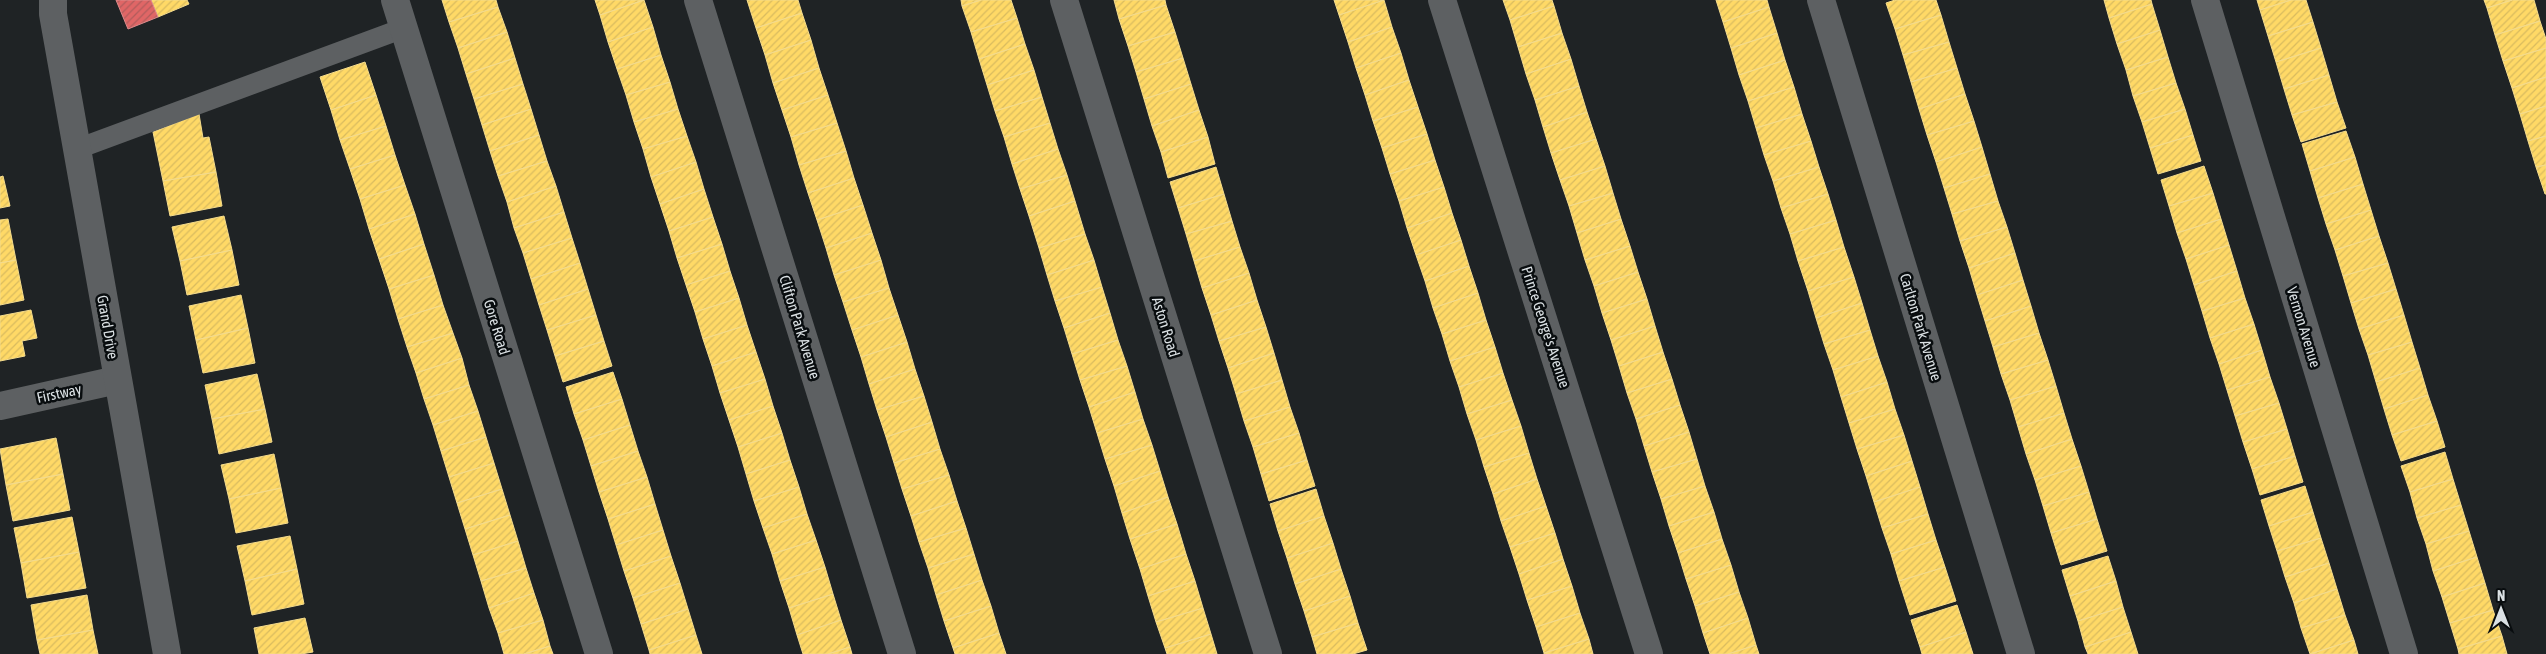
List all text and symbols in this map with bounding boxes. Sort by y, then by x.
street label: Prince George's Avenue [1518,264,1574,390]
street label: Carlton Park Avenue [1897,271,1945,383]
street label: Clifton Park Avenue [776,273,824,381]
street label: Vernon Avenue [2284,285,2324,370]
street label: Grand Drive [94,294,122,360]
street label: Aston Road [1149,295,1183,359]
street label: Gore Road [481,297,513,357]
street label: Firstway [35,380,83,406]
north arrow [2476,584,2526,634]
text: N [2497,588,2505,604]

